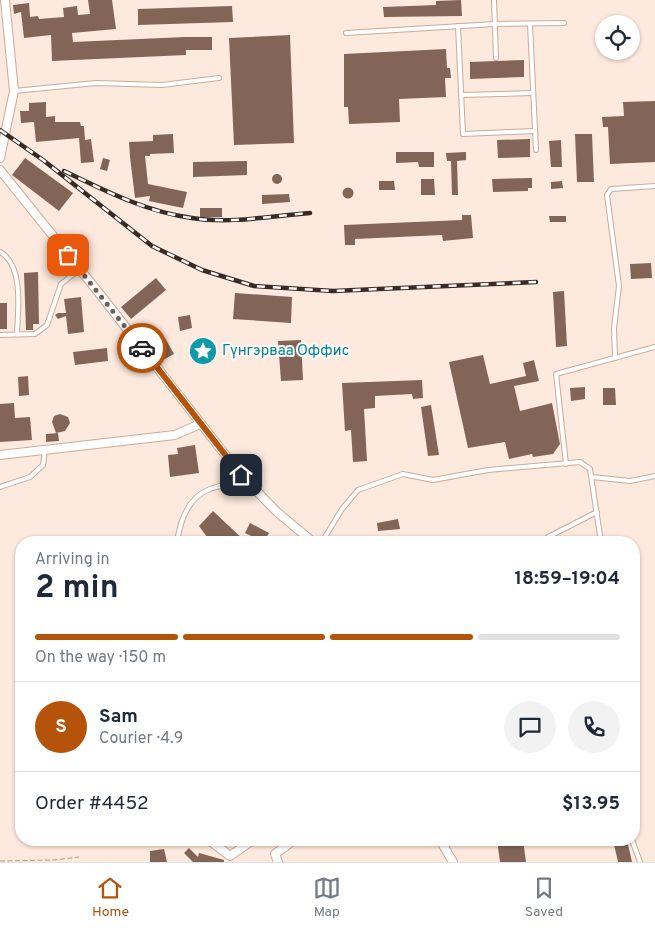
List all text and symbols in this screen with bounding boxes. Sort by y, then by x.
map controls [595,15,640,60]
button: locate [595,15,640,60]
pin [47,234,89,276]
icon: bag [54,241,82,269]
courier [117,323,167,373]
icon: car [128,334,156,362]
place icon: Гүнгэрваа Оффис [188,336,218,366]
place label: Гүнгэрваа Оффис [222,342,349,361]
pin [220,454,262,496]
icon: home [227,461,255,489]
text: Arriving in [35,550,110,570]
text: 18:59–19:04 [514,567,620,591]
text: 2 min [35,569,119,609]
text: On the way · 150 m [35,648,166,668]
button: chat [504,701,556,753]
button: phone [568,701,620,753]
text: Sam [99,705,138,729]
text: S [55,715,67,739]
text: Courier · 4.9 [99,729,183,749]
text: Order #4452 [35,792,149,816]
text: $13.95 [562,792,620,816]
tab: Home [92,874,129,921]
tab: Map [313,874,341,921]
tab: Saved [525,874,563,921]

